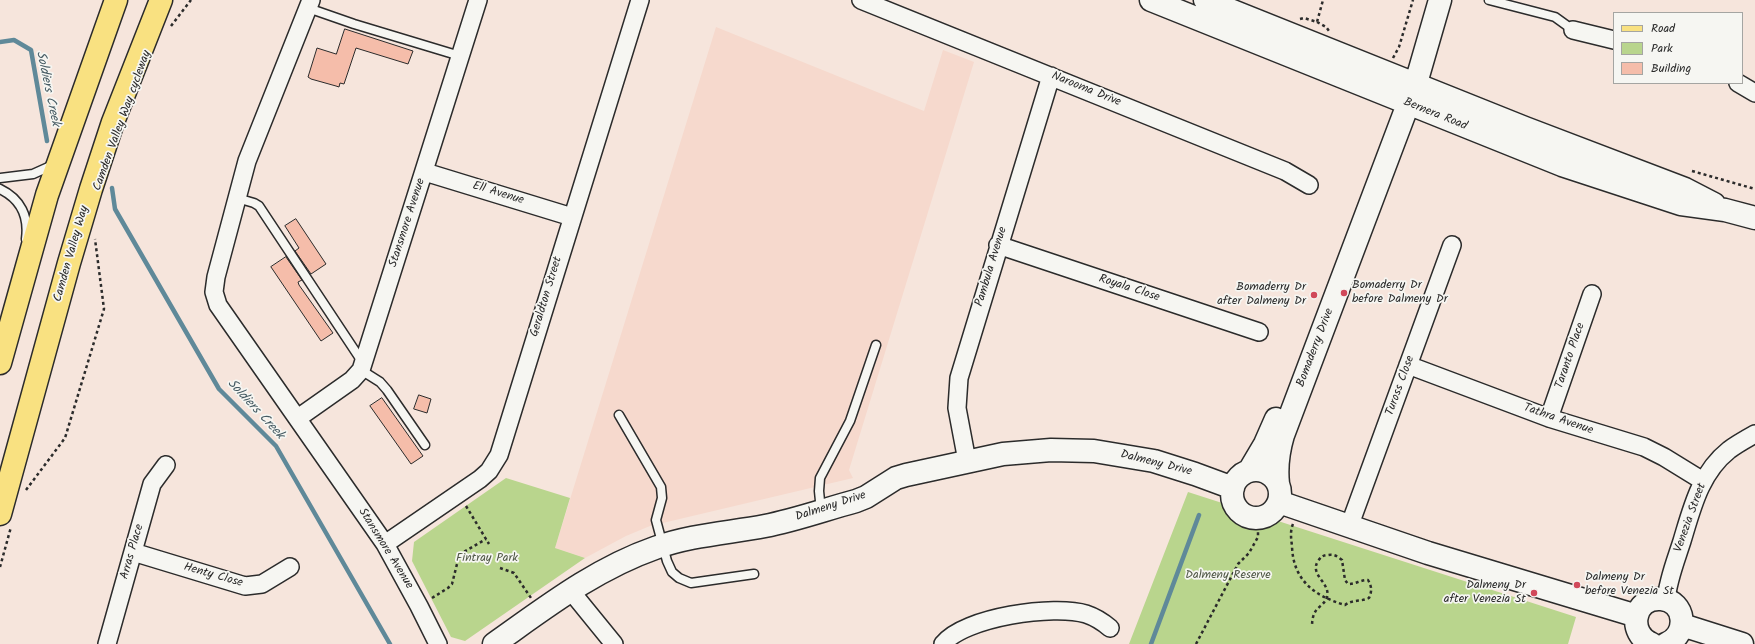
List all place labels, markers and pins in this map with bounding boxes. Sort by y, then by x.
place label: Bomaderry Dr before Dalmeny Dr [1352,279,1448,307]
place label: Bomaderry Dr after Dalmeny Dr [1217,281,1306,309]
marker: Bomaderry Dr before Dalmeny Dr [1339,288,1349,298]
marker: Bomaderry Dr after Dalmeny Dr [1309,290,1319,300]
place label: Dalmeny Dr before Venezia St [1585,571,1674,599]
place label: Dalmeny Dr after Venezia St [1444,579,1526,607]
marker: Dalmeny Dr before Venezia St [1572,580,1582,590]
marker: Dalmeny Dr after Venezia St [1529,588,1539,598]

